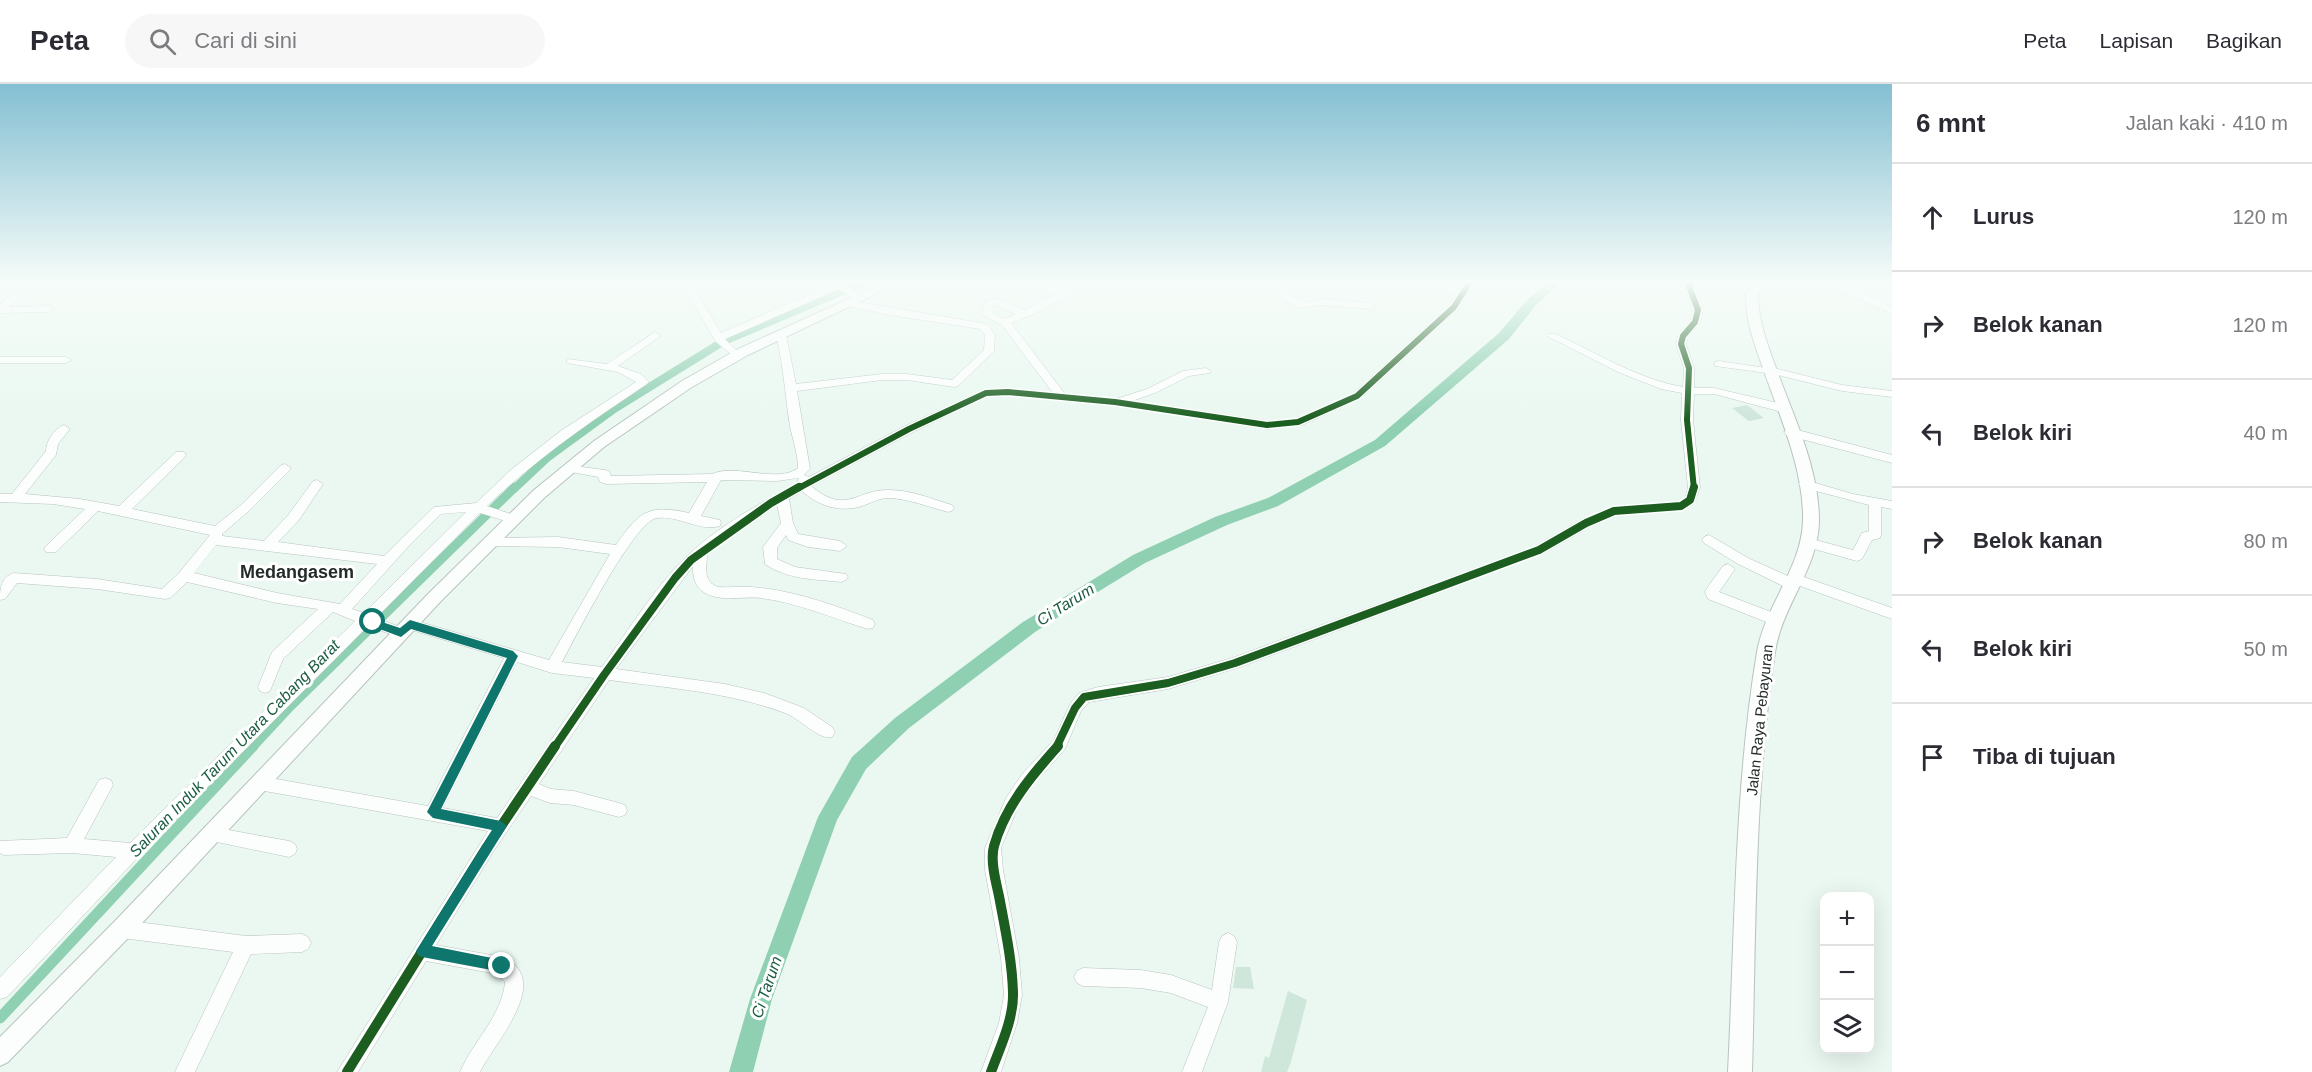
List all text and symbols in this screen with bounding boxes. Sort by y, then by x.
search box [125,14,545,68]
text: Peta [30,25,89,56]
icon: search [146,25,179,58]
text: Cari di sini [194,28,297,53]
text: Peta [2023,29,2067,52]
text: Lapisan [2100,29,2173,52]
text: Bagikan [2206,29,2282,52]
text: 6 mnt [1916,108,1985,138]
text: Jalan kaki · 410 m [2126,112,2288,134]
icon: ahead [1916,201,1949,234]
text: Lurus [1973,204,2034,229]
text: 120 m [2232,206,2288,228]
icon: right [1916,309,1949,342]
text: Belok kanan [1973,312,2103,337]
text: 120 m [2232,314,2288,336]
icon: left [1916,417,1949,450]
text: Belok kiri [1973,420,2072,445]
text: 40 m [2244,422,2288,444]
icon: right [1916,525,1949,558]
text: Belok kanan [1973,528,2103,553]
text: 80 m [2244,530,2288,552]
district label: Medangasem [240,562,354,582]
water label: Ci Tarum [1033,580,1097,629]
route start [359,608,385,634]
icon: left [1916,633,1949,666]
water label: Saluran Induk Tarum Utara Cabang Barat [126,636,343,860]
text: Belok kiri [1973,636,2072,661]
text: 50 m [2244,638,2288,660]
street label: Jalan Raya Pebayuran [1743,644,1776,796]
icon: arrive [1916,741,1949,774]
text: Tiba di tujuan [1973,744,2116,769]
map controls [1820,892,1874,1054]
button: + [1820,892,1874,946]
button: − [1820,946,1874,1000]
route end [488,952,514,978]
water label: Ci Tarum [748,954,785,1020]
button: layers [1820,1000,1874,1054]

